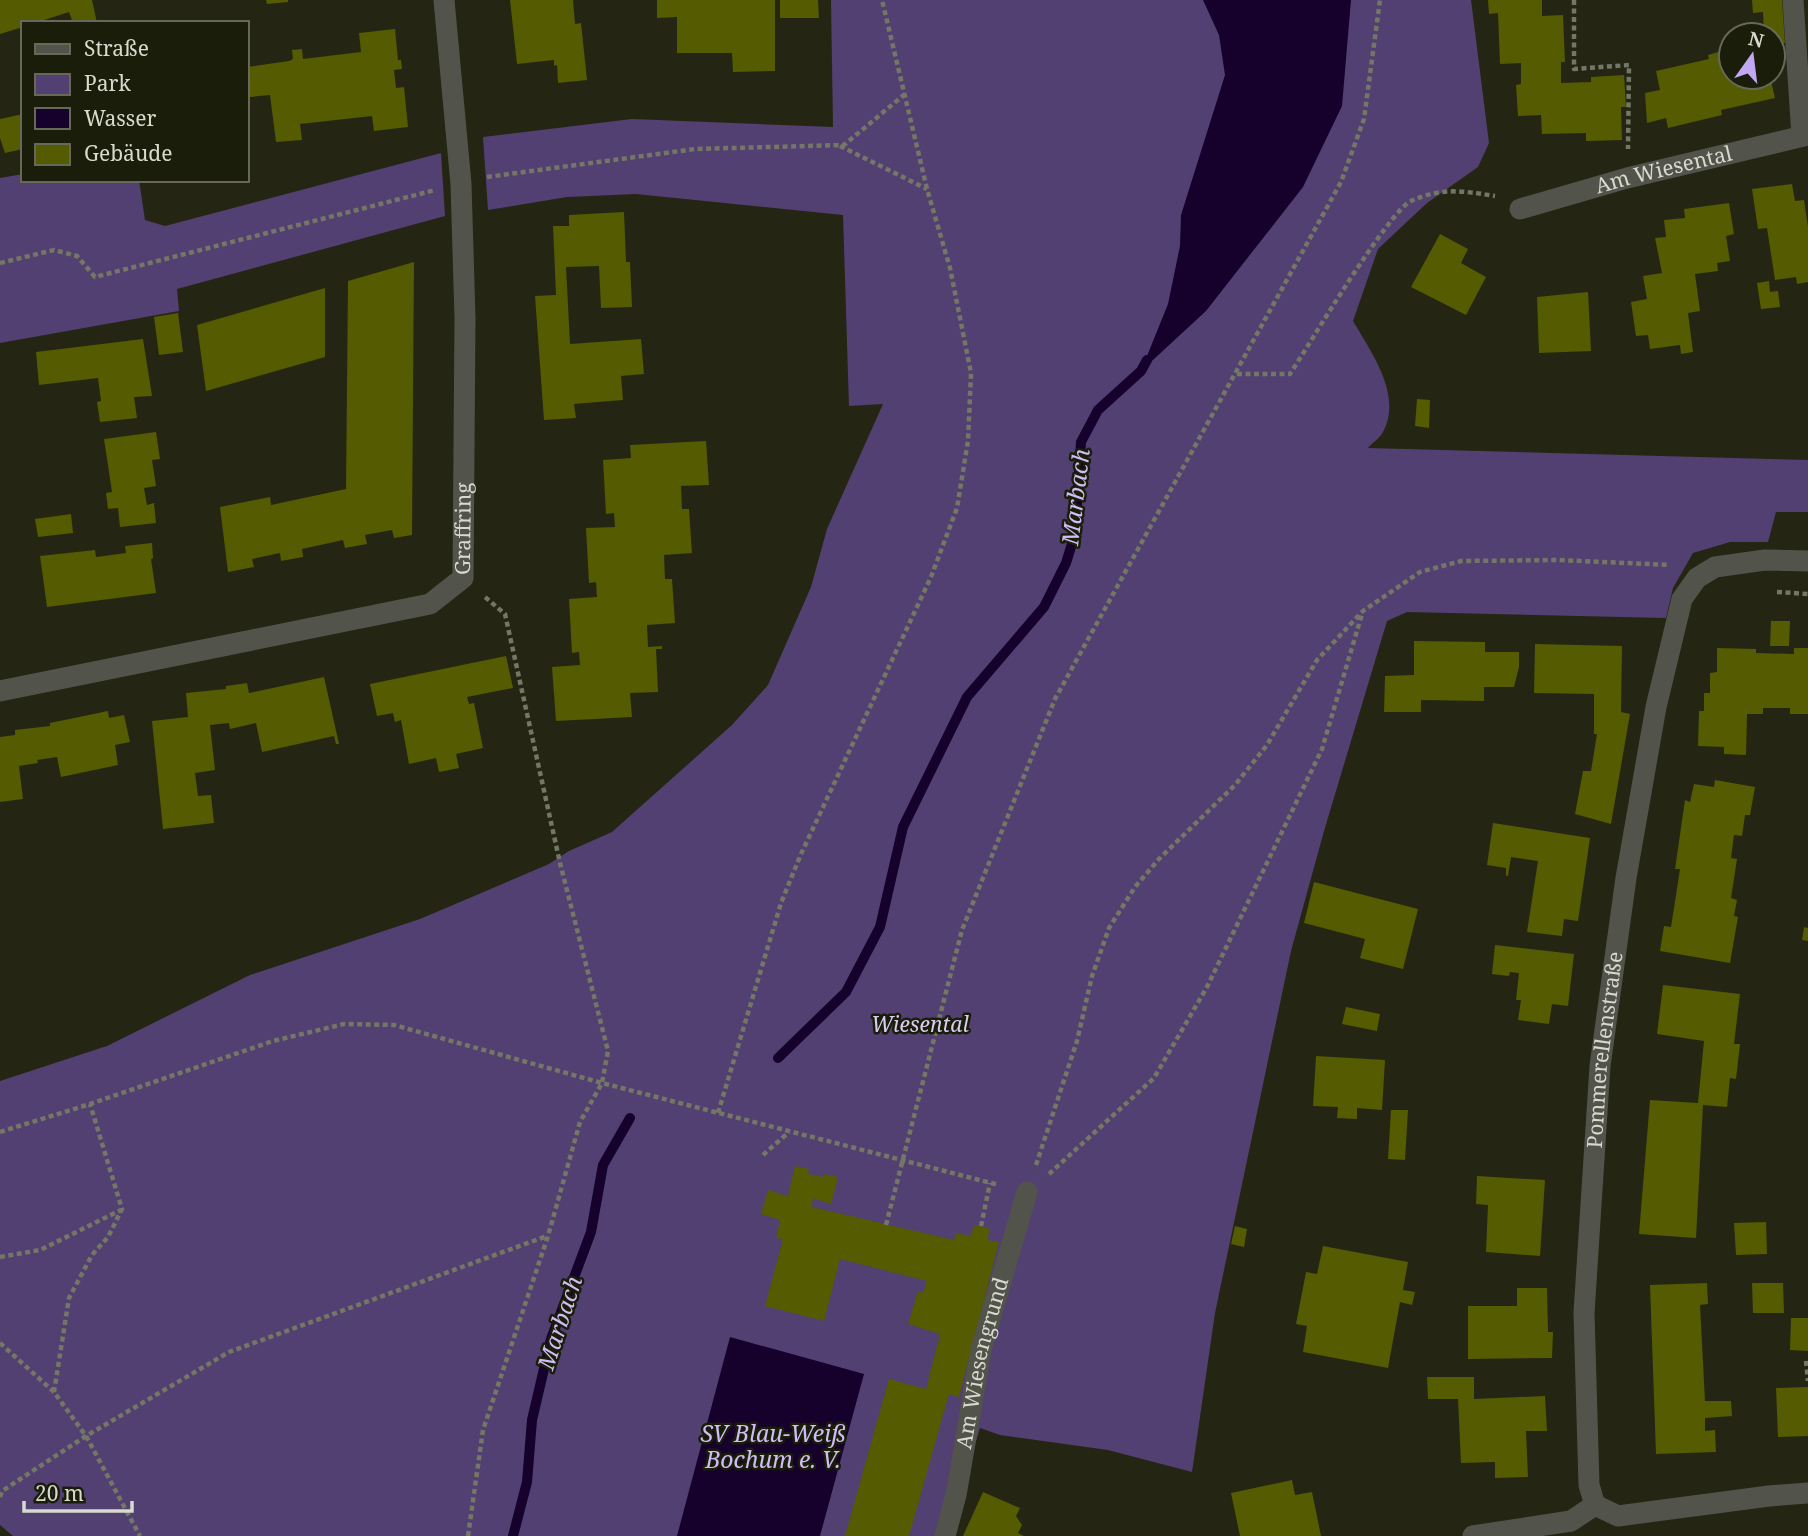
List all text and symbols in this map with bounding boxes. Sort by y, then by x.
legend [21,21,248,182]
north arrow [1717,21,1787,91]
text: N [1746,25,1767,54]
text: Straße [84,34,149,62]
text: Park [84,69,131,97]
text: Wasser [84,104,157,132]
street label: Am Wiesental [1592,138,1735,200]
text: Gebäude [84,139,172,167]
water label: Marbach [1053,447,1097,548]
street label: Graffring [448,482,477,575]
street label: Pommerellenstraße [1580,950,1629,1149]
park label: Wiesental [871,1010,969,1038]
water label: Marbach [529,1271,589,1375]
street label: Am Wiesengrund [949,1274,1015,1451]
water label: SV Blau-Weiß Bochum e. V. [700,1417,846,1475]
scale bar [24,1470,133,1514]
text: 20 m [35,1479,84,1507]

